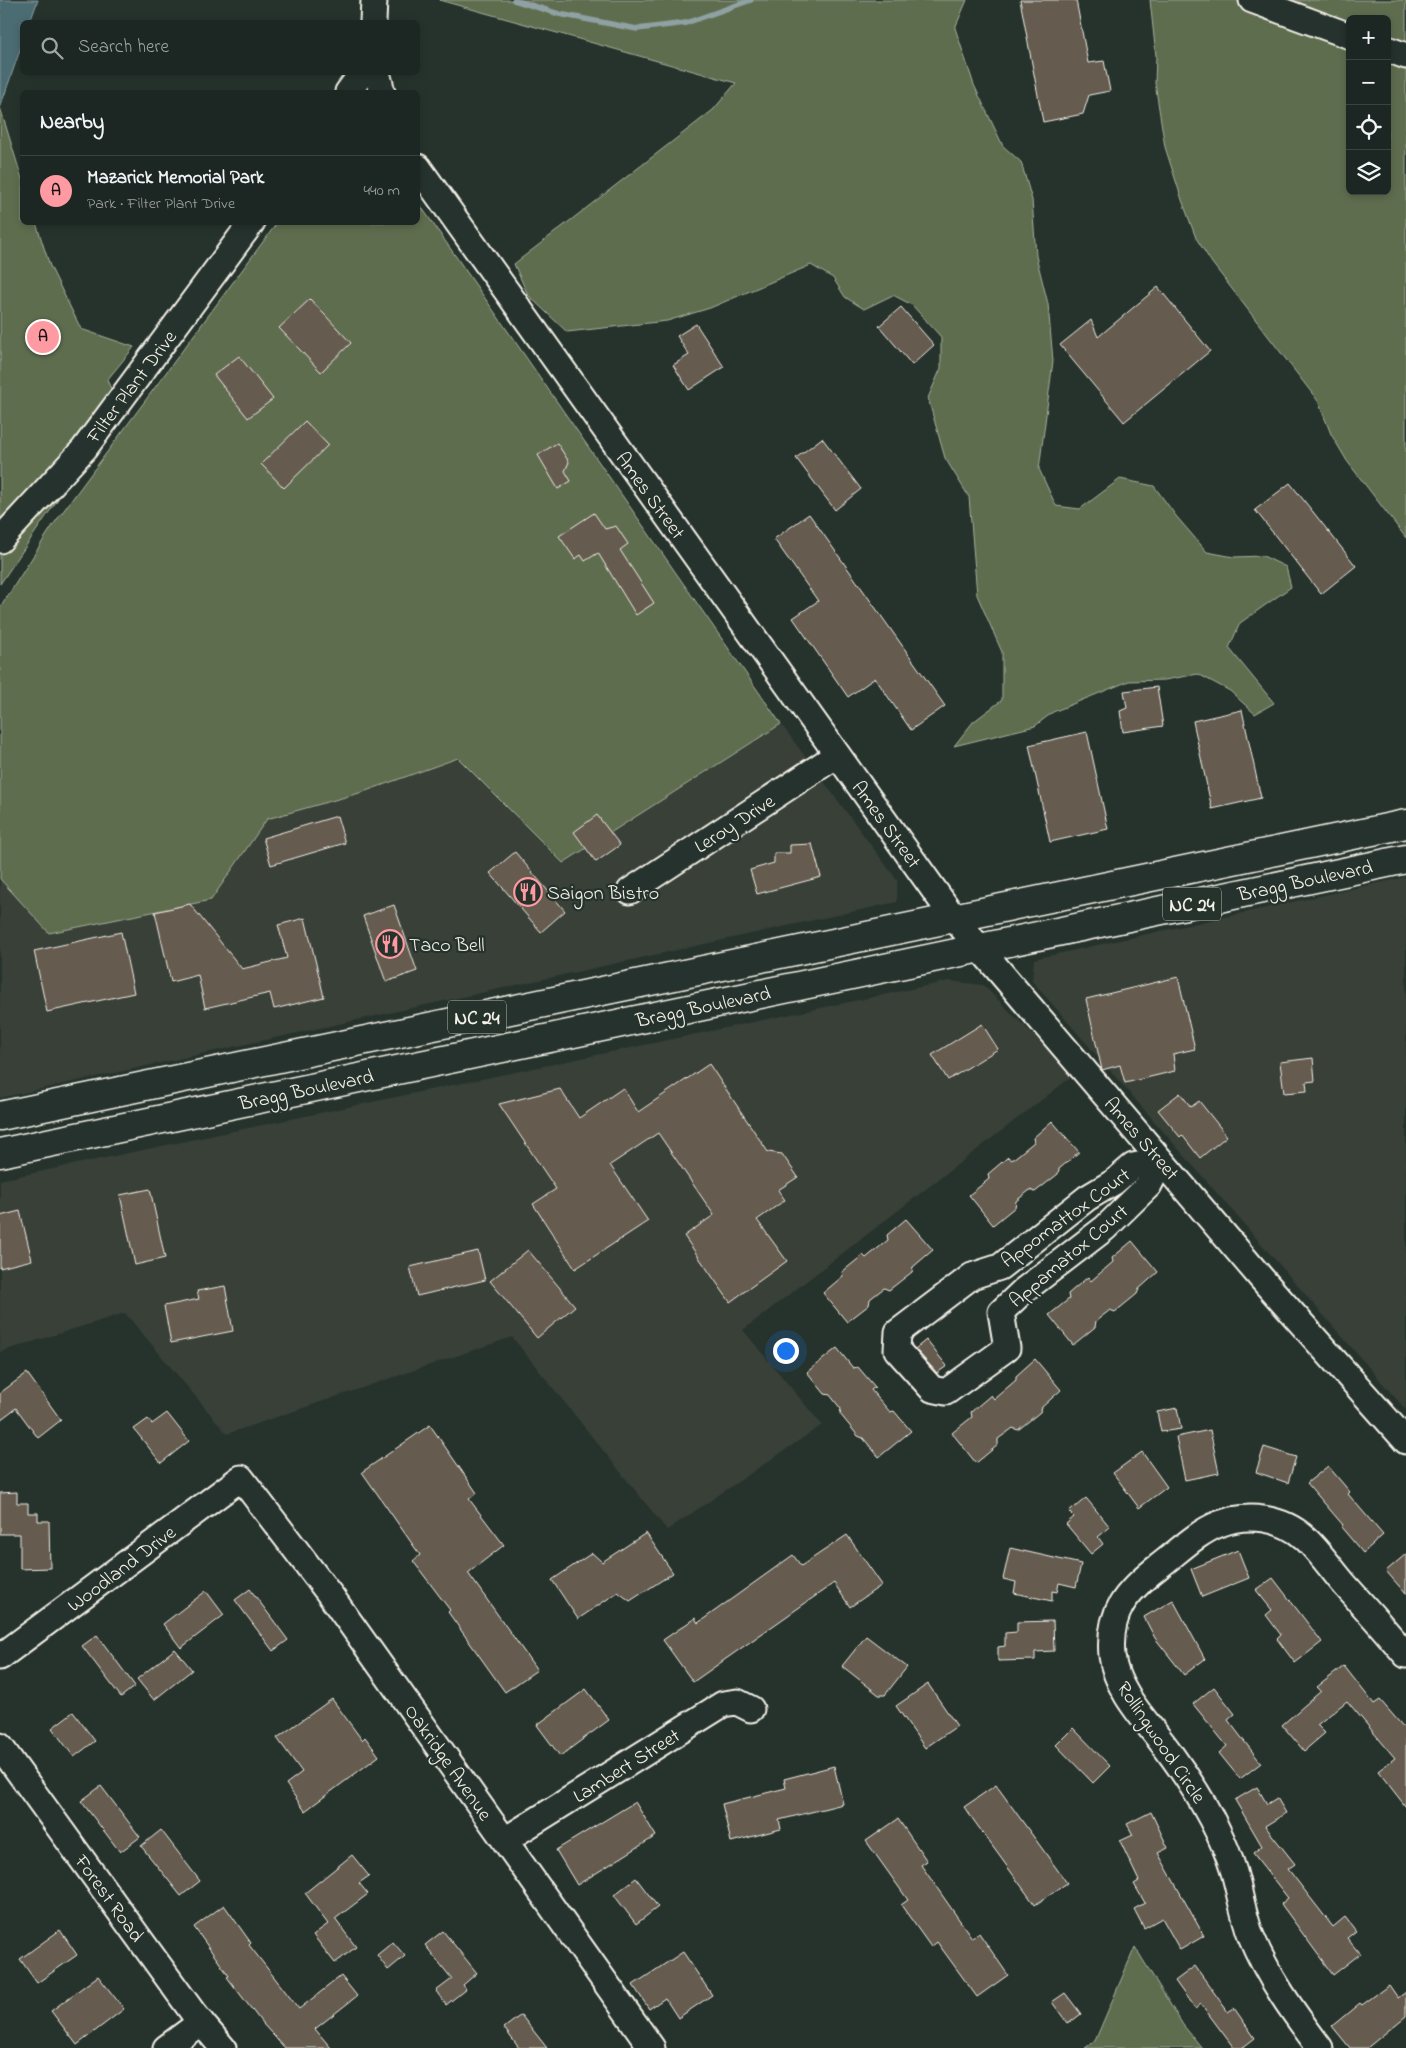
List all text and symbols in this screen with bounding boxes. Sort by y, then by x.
map controls [1346,15,1391,195]
button: + [1346,15,1391,60]
search box [20,20,420,75]
icon: search [38,34,66,62]
text: Search here [78,34,169,61]
button: − [1346,60,1391,105]
button: locate [1346,105,1391,150]
text: Nearby [40,108,104,138]
button: layers [1346,150,1391,195]
text: Mazarick Memorial Park [87,165,264,192]
text: A [51,179,61,203]
text: 440 m [363,179,400,203]
text: Park · Filter Plant Drive [87,192,235,216]
pin: A [27,318,59,356]
street label: Filter Plant Drive [80,325,185,451]
street label: Ames Street [607,447,691,547]
street label: Ames Street [843,776,927,876]
street label: Leroy Drive [689,788,781,862]
street label: Bragg Boulevard [1235,854,1376,912]
restaurant icon: Saigon Bistro [513,877,543,907]
place label: Saigon Bistro [547,880,659,910]
road number: NC 24 [1163,888,1221,921]
restaurant icon: Taco Bell [375,929,405,959]
place label: Taco Bell [409,932,485,961]
street label: Bragg Boulevard [633,980,774,1038]
road number: NC 24 [448,1000,506,1034]
street label: Bragg Boulevard [236,1063,377,1121]
street label: Ames Street [1096,1091,1185,1188]
street label: Appomattox Court [996,1162,1138,1276]
street label: Appamatox Court [1004,1198,1136,1316]
your location [773,1338,799,1364]
street label: Woodland Drive [62,1519,183,1621]
street label: Rollingwood Circle [1107,1676,1212,1811]
street label: Oakridge Avenue [395,1699,498,1828]
street label: Lambert Street [568,1722,687,1812]
street label: Forest Road [66,1849,150,1949]

